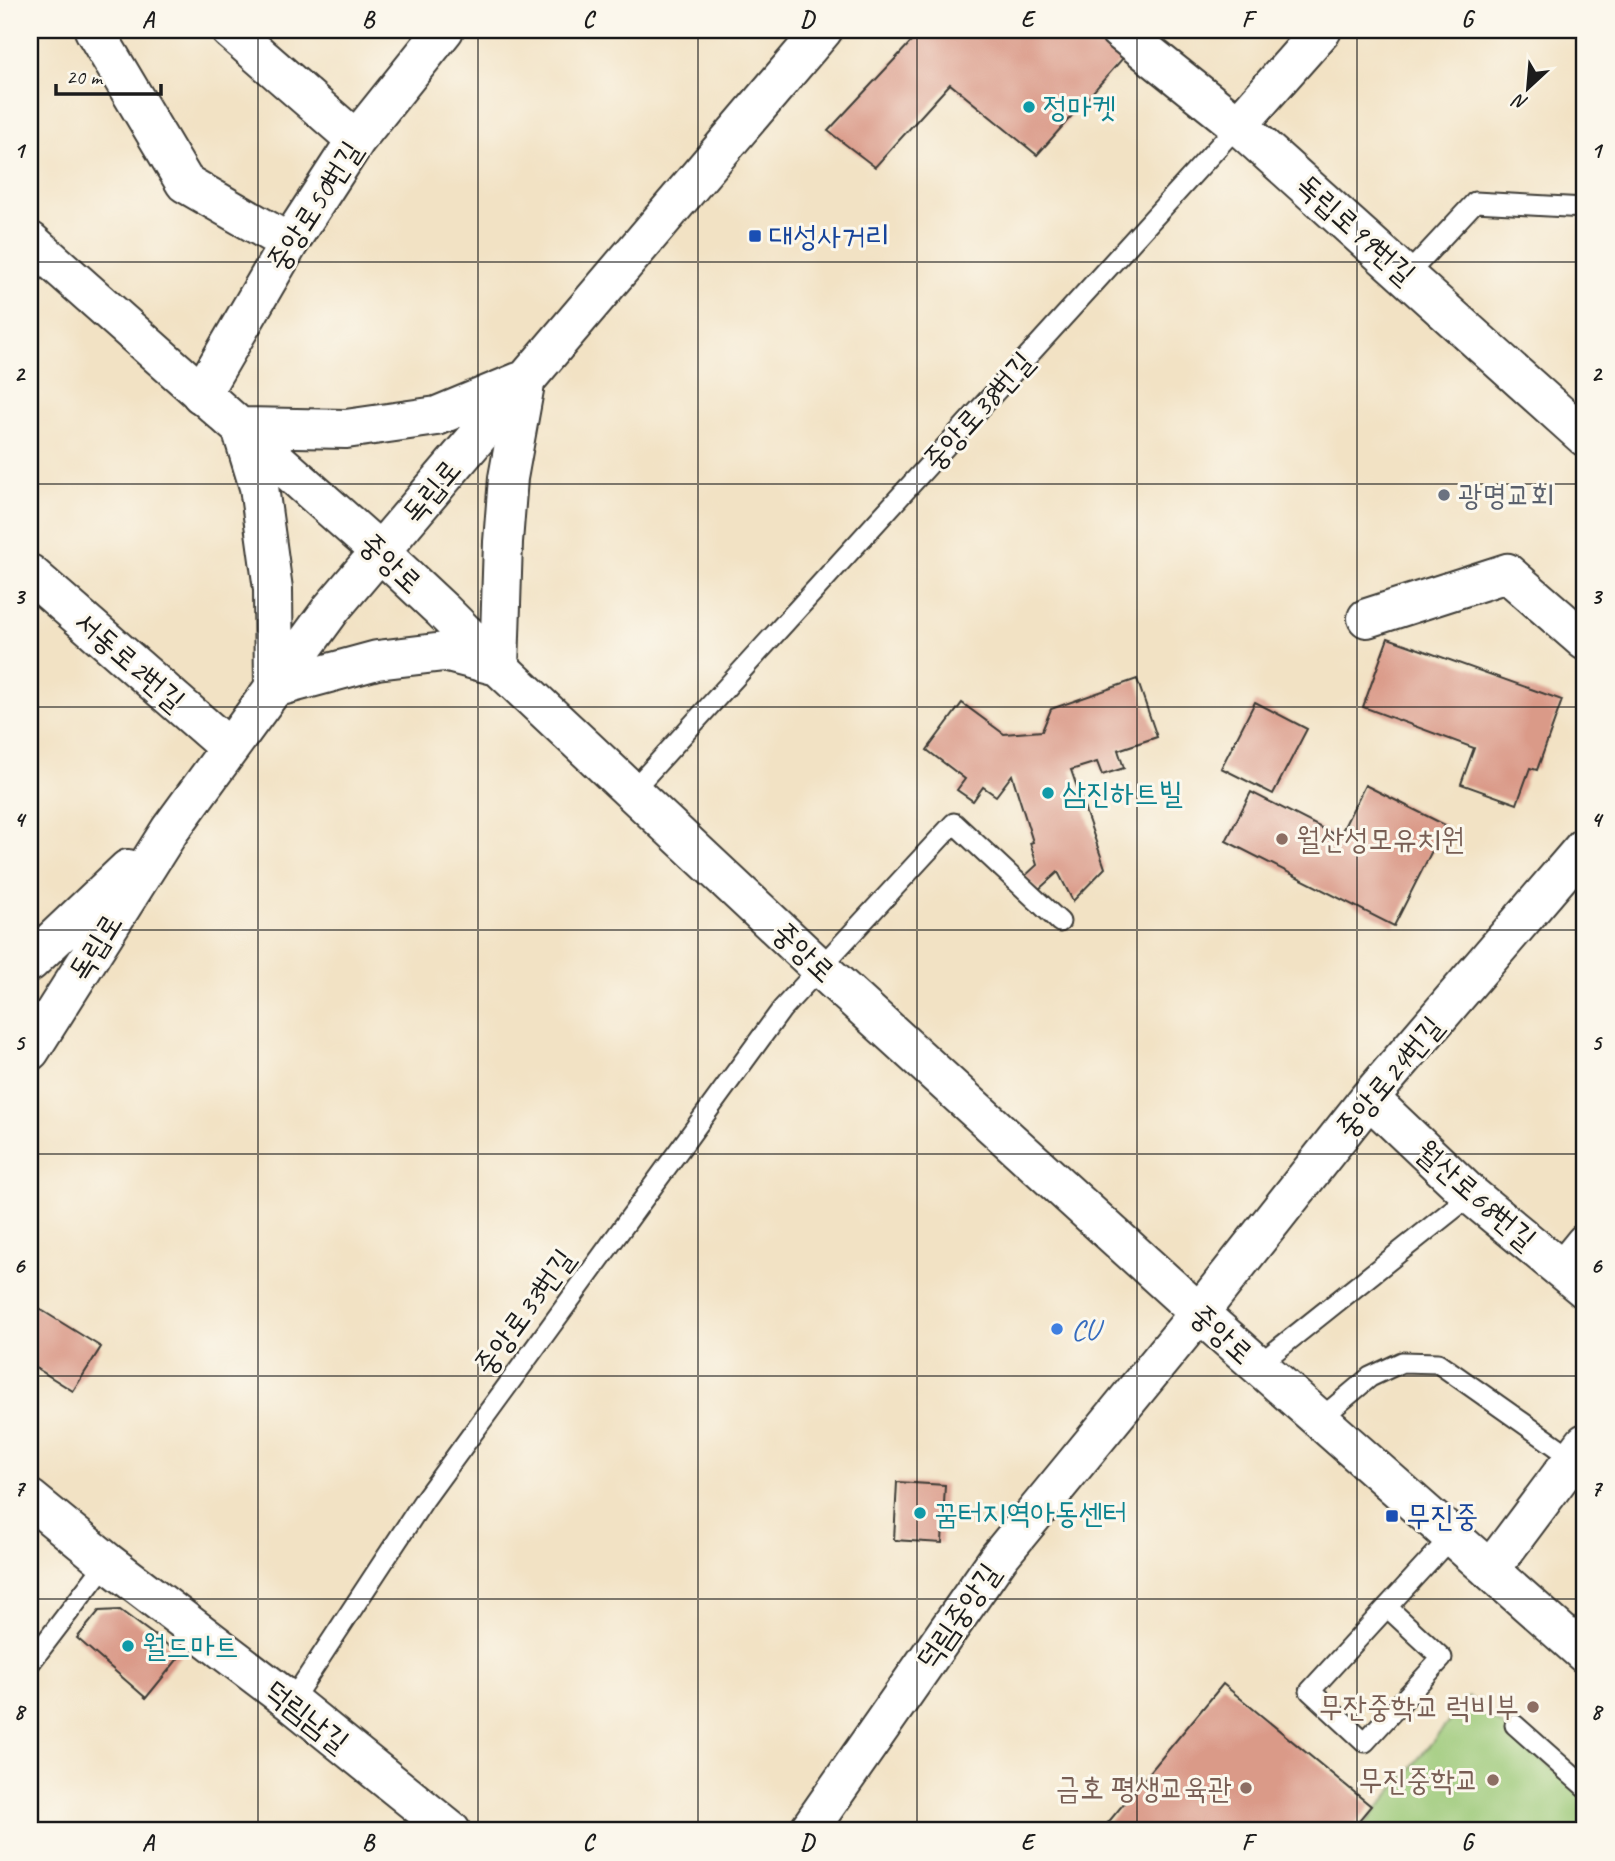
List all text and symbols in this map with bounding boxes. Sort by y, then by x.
text: A [142,5,156,34]
text: B [362,5,376,34]
text: C [583,5,597,34]
text: D [800,5,816,34]
text: E [1021,5,1037,34]
text: F [1242,5,1258,34]
text: G [1461,5,1476,34]
scale bar [56,52,161,96]
north arrow [1492,52,1562,122]
text: 20 m [66,64,104,90]
place label: 정마켓 [1043,88,1115,126]
text: N [1508,88,1532,116]
marker: 정마켓 [1021,99,1037,115]
street label: 중앙로50번길 [258,134,370,278]
text: 1 [14,136,27,165]
text: 1 [1591,136,1604,165]
street label: 독립로99번길 [1288,165,1424,293]
place label: 대성사거리 [769,217,890,255]
marker: 대성사거리 [747,228,763,244]
street label: 중앙로38번길 [914,343,1042,479]
text: 2 [14,359,27,388]
text: 2 [1591,359,1604,388]
street label: 독립로 [393,451,469,531]
place label: 광명교회 [1458,476,1555,514]
marker: 광명교회 [1436,487,1452,503]
street label: 중앙로 [352,524,430,602]
text: 3 [14,582,27,611]
text: 3 [1591,582,1604,611]
street label: 서동로2번길 [67,603,193,719]
place label: 삼진하트빌 [1062,774,1183,812]
marker: 삼진하트빌 [1040,785,1056,801]
text: 4 [14,805,27,834]
text: 4 [1591,805,1604,834]
place label: 월산성모유치원 [1296,820,1465,858]
marker: 월산성모유치원 [1274,831,1290,847]
street label: 독립로 [60,906,130,988]
street label: 중앙로 [765,913,843,991]
street label: 중앙로24번길 [1327,1008,1451,1146]
text: 5 [14,1028,26,1057]
text: 5 [1591,1028,1603,1057]
street label: 월산로68번길 [1408,1132,1544,1258]
street label: 중앙로33번길 [465,1241,583,1383]
text: 6 [14,1251,27,1280]
text: 6 [1591,1251,1604,1280]
street label: 중앙로 [1182,1296,1262,1372]
place label: CU [1071,1310,1105,1348]
marker: CU [1049,1321,1065,1337]
text: 7 [14,1474,27,1503]
text: 7 [1591,1474,1604,1503]
place label: 꿈터지역아동센터 [934,1494,1127,1532]
place label: 무진중 [1406,1497,1478,1535]
marker: 꿈터지역아동센터 [912,1505,928,1521]
marker: 무진중 [1384,1508,1400,1524]
street label: 덕림중앙길 [908,1556,1008,1676]
place label: 월드마트 [142,1627,239,1665]
marker: 월드마트 [120,1638,136,1654]
street label: 덕림남길 [257,1671,357,1761]
place label: 무잔중학교 럭비부 [1319,1688,1519,1726]
text: 8 [14,1697,27,1726]
text: 8 [1591,1697,1604,1726]
marker: 무잔중학교 럭비부 [1525,1699,1541,1715]
place label: 무진중학교 [1358,1761,1479,1799]
place label: 금호 평생교육관 [1056,1769,1232,1807]
marker: 무진중학교 [1485,1772,1501,1788]
marker: 금호 평생교육관 [1238,1780,1254,1796]
text: A [142,1828,156,1857]
text: B [362,1828,376,1857]
text: C [583,1828,597,1857]
text: D [800,1828,816,1857]
text: E [1021,1828,1037,1857]
text: F [1242,1828,1258,1857]
text: G [1461,1828,1476,1857]

